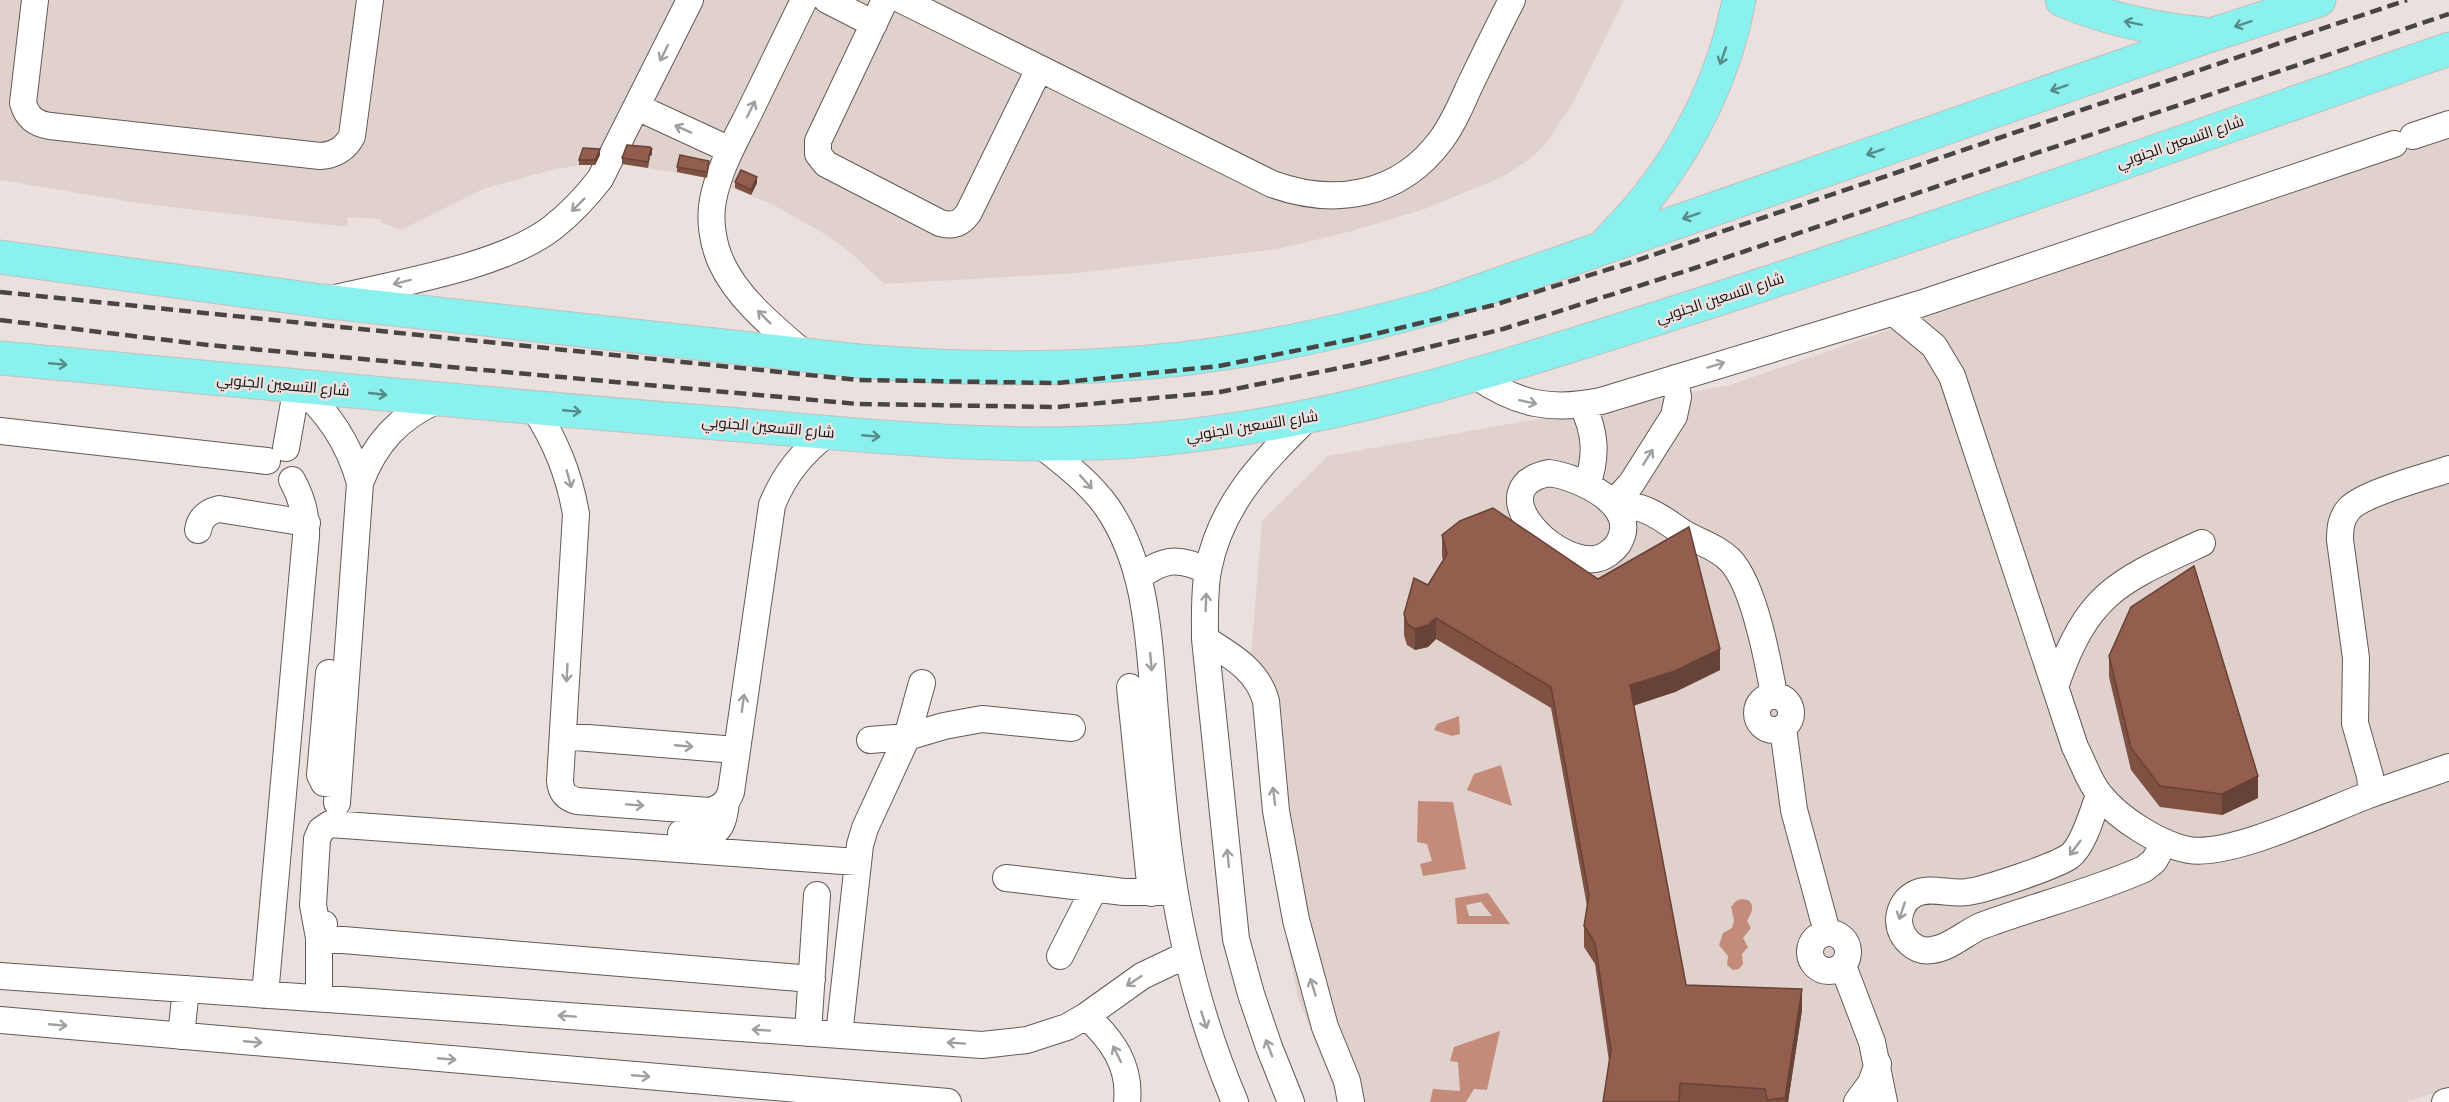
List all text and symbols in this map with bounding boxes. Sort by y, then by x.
one-way arrow [2124,17,2143,28]
one-way arrow [2234,19,2253,30]
one-way arrow [657,43,669,61]
one-way arrow [1717,46,1728,65]
one-way arrow [2050,83,2069,94]
one-way arrow [745,101,757,119]
street label: شارع التسعين الجنوبي [2114,112,2247,175]
one-way arrow [675,122,693,134]
one-way arrow [1866,147,1885,158]
one-way arrow [570,198,585,212]
one-way arrow [1682,211,1701,222]
street label: شارع التسعين الجنوبي [1654,269,1787,330]
one-way arrow [393,276,412,288]
one-way arrow [757,309,771,324]
one-way arrow [48,359,68,370]
one-way arrow [1706,359,1725,370]
street label: شارع التسعين الجنوبي [216,370,350,403]
one-way arrow [367,389,387,400]
one-way arrow [1518,397,1537,408]
one-way arrow [562,406,581,417]
street label: شارع التسعين الجنوبي [1185,407,1320,448]
street label: شارع التسعين الجنوبي [701,412,835,445]
one-way arrow [861,431,880,442]
one-way arrow [1643,449,1655,466]
one-way arrow [563,469,575,488]
one-way arrow [1079,475,1093,490]
one-way arrow [1200,592,1211,612]
one-way arrow [1145,651,1156,671]
one-way arrow [561,663,572,683]
one-way arrow [738,694,749,713]
one-way arrow [674,741,694,752]
one-way arrow [1269,787,1280,807]
one-way arrow [624,800,644,811]
one-way arrow [2069,839,2081,855]
one-way arrow [1222,849,1233,869]
one-way arrow [1896,902,1907,921]
one-way arrow [1126,975,1143,987]
one-way arrow [1307,978,1318,997]
one-way arrow [558,1010,577,1021]
one-way arrow [1200,1010,1211,1029]
one-way arrow [48,1020,68,1031]
one-way arrow [752,1024,772,1035]
one-way arrow [242,1037,262,1048]
one-way arrow [947,1038,966,1049]
one-way arrow [1263,1039,1274,1058]
one-way arrow [1111,1045,1123,1063]
one-way arrow [436,1054,456,1065]
one-way arrow [631,1070,651,1081]

